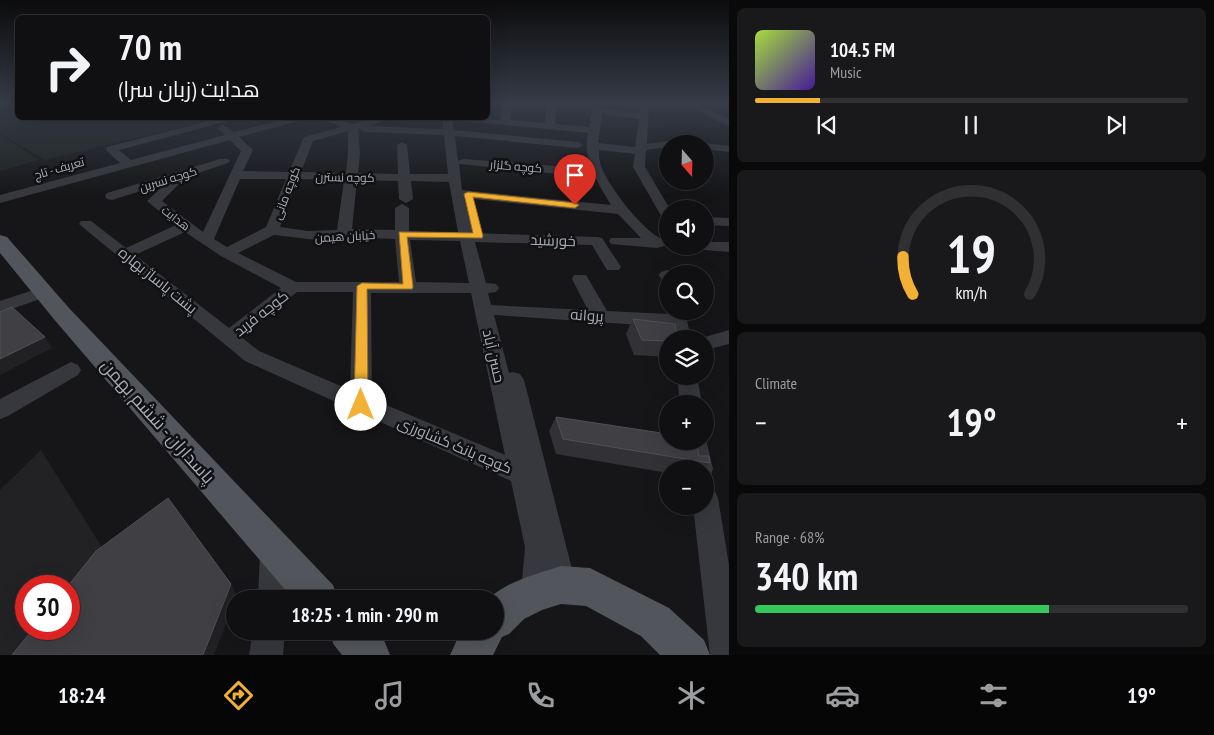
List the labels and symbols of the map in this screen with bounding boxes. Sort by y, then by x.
north arrow [659,135,714,190]
street label: تعریف - تاج [32,153,87,183]
pin [554,154,596,205]
street label: کوچه گلزار [488,156,543,178]
street label: کوچه نسرین [138,163,199,197]
street label: کوچه مانی [269,164,305,222]
street label: کوچه نسترن [315,169,375,187]
street label: هدایت [159,202,193,234]
street label: خیابان هیمن [314,227,376,245]
street label: خورشید [530,230,576,250]
street label: پشت پاساژ بهاره [114,242,201,318]
street label: کوچه فرید [230,286,293,341]
street label: پروانه [570,304,604,327]
street label: حسن آباد [478,327,509,385]
street label: پاسداران - ششم بهمن [95,354,220,489]
position arrow [334,378,386,430]
street label: کوچه بانک کشاورزی [395,412,515,479]
speed limit sign: 30 [15,575,80,640]

